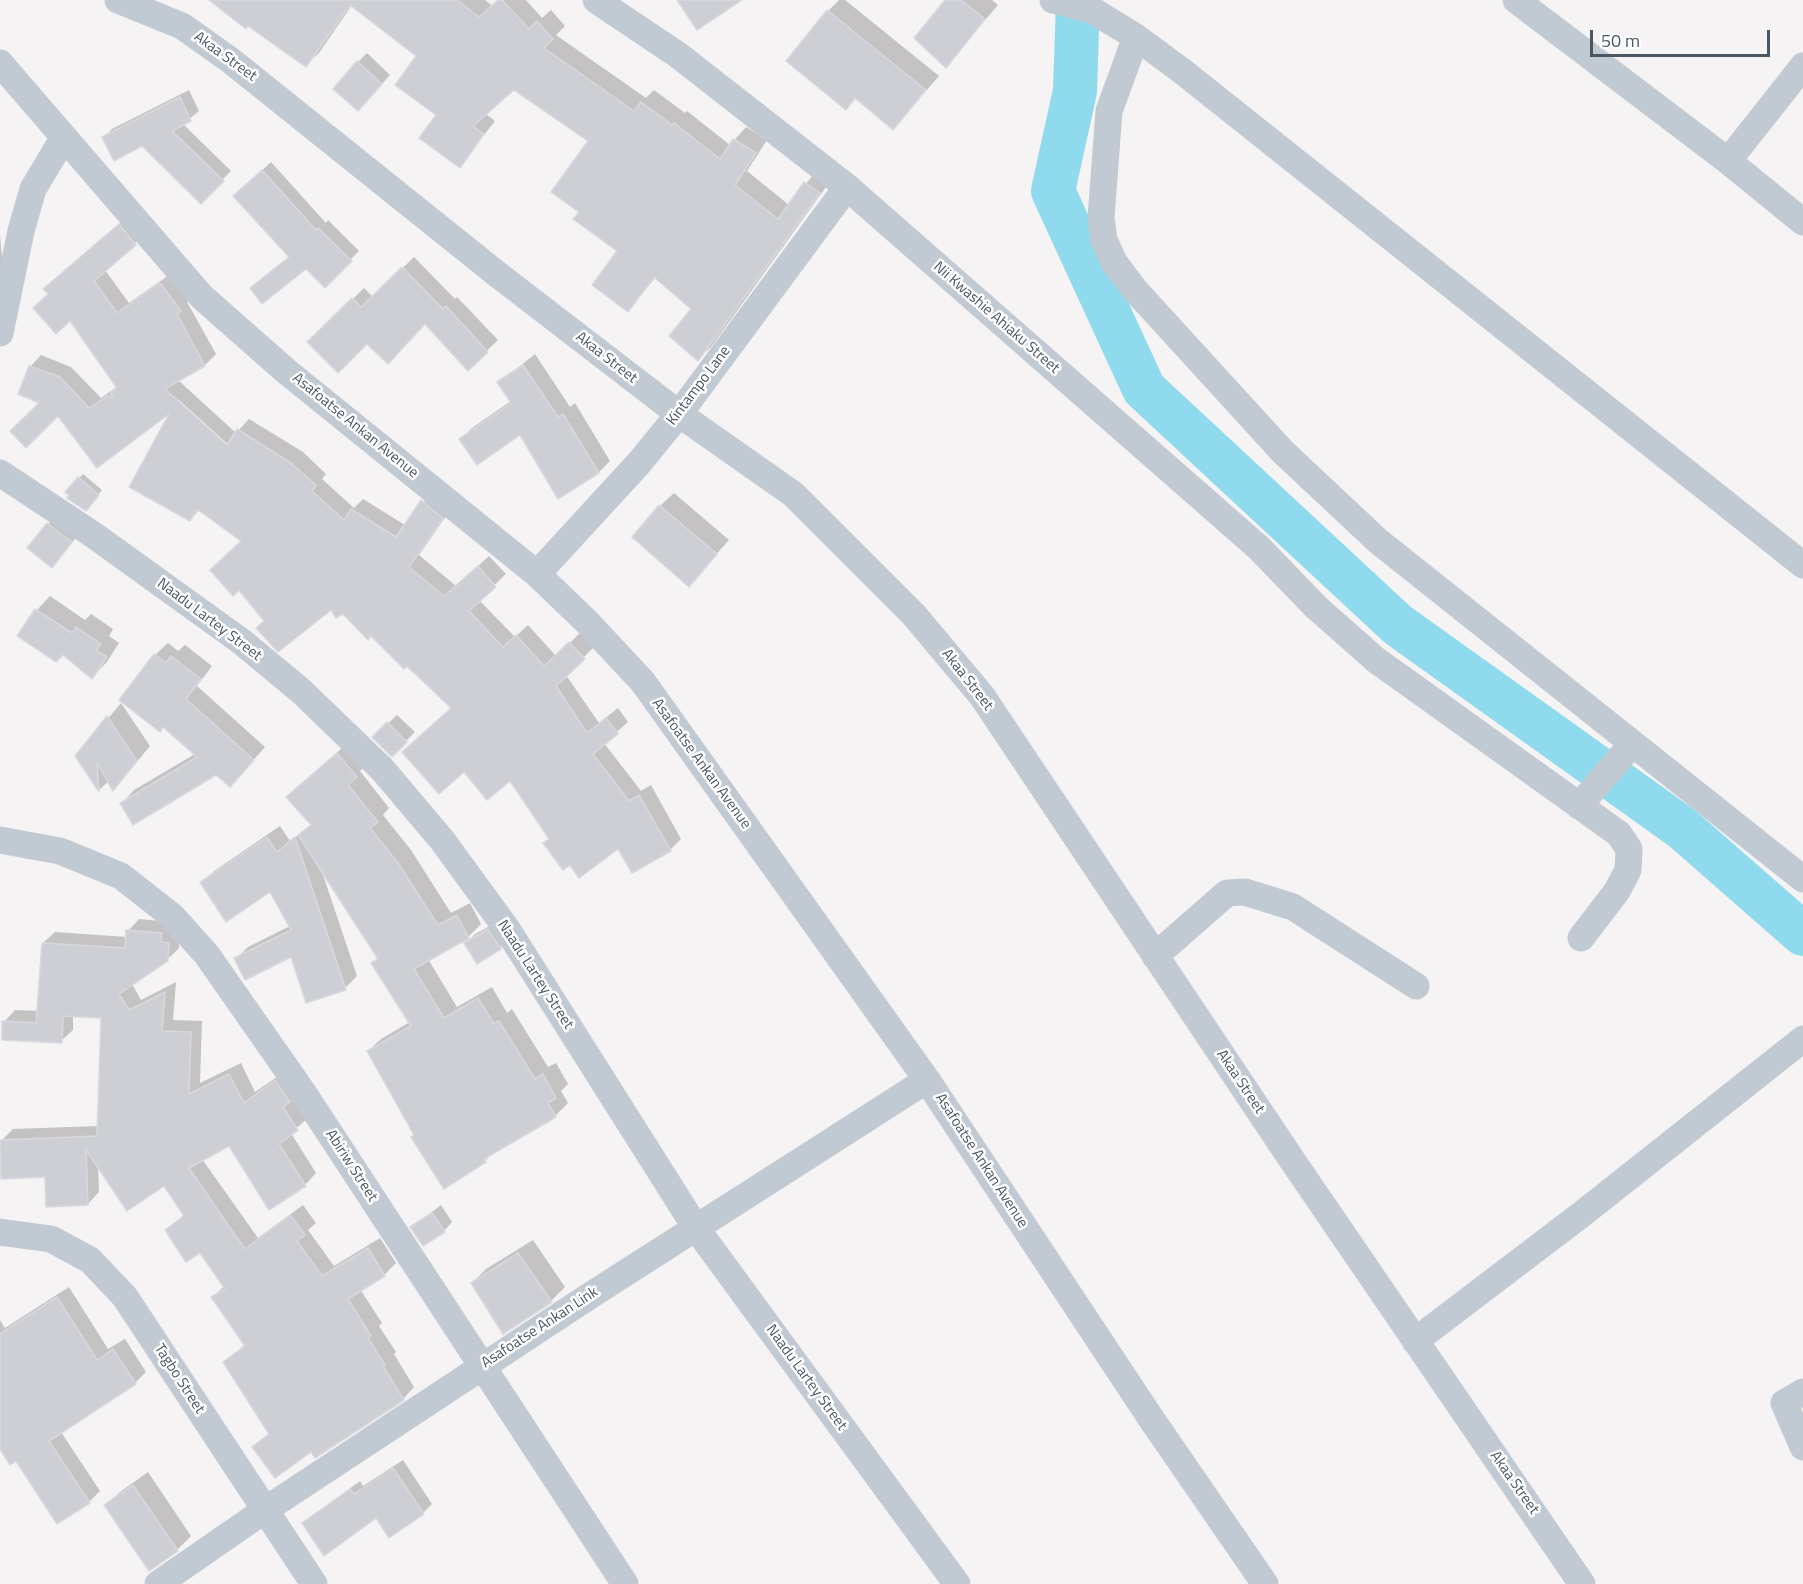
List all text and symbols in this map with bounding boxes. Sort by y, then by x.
scale bar [1593,18,1773,56]
text: 50 m [1601,27,1640,54]
street label: Akaa Street [190,28,260,86]
street label: Nii Kwashie Ahiaku Street [929,258,1063,378]
street label: Akaa Street [572,328,640,388]
street label: Kintampo Lane [663,343,735,429]
street label: Asafoatse Ankan Avenue [288,370,422,482]
street label: Naadu Lartey Street [153,575,265,665]
street label: Akaa Street [937,646,997,714]
street label: Asafoatse Ankan Avenue [648,695,754,833]
street label: Naadu Lartey Street [493,917,577,1033]
street label: Akaa Street [1212,1047,1268,1117]
street label: Asafoatse Ankan Avenue [931,1090,1031,1232]
street label: Abiriw Street [321,1127,381,1205]
street label: Asafoatse Ankan Link [478,1284,602,1372]
street label: Naadu Lartey Street [762,1322,850,1434]
street label: Tagbo Street [150,1341,208,1417]
street label: Akaa Street [1486,1448,1542,1518]

